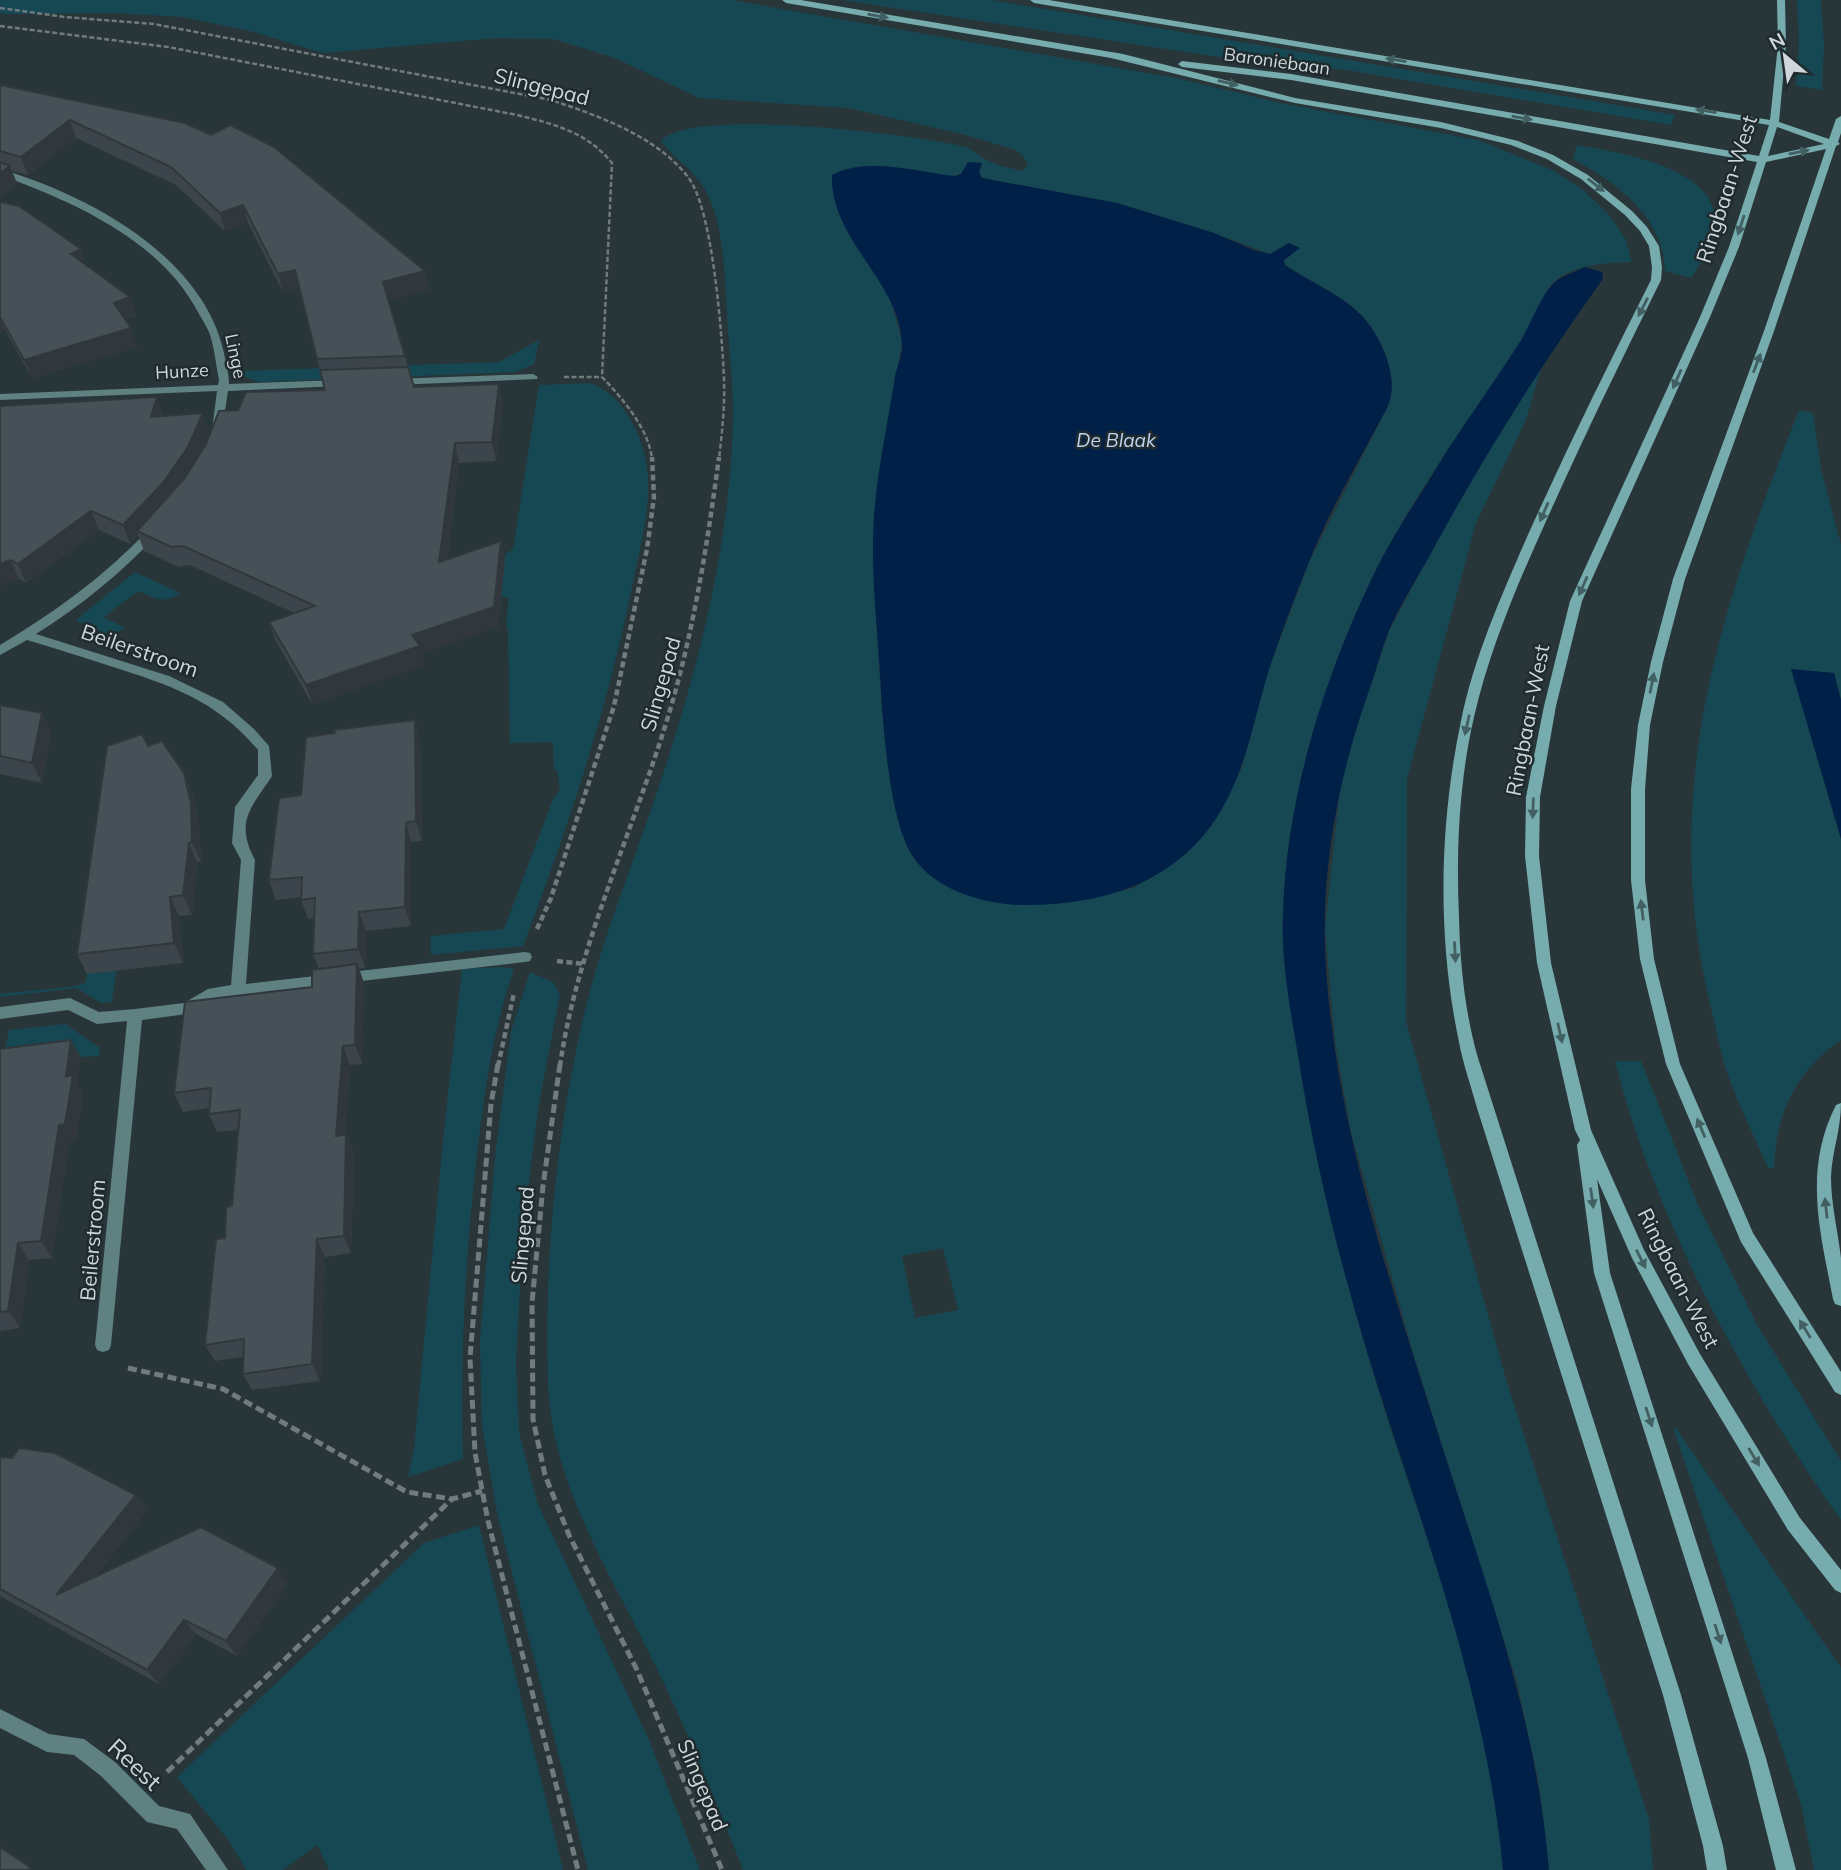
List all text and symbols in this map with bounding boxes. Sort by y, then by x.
one-way arrow [867,11,889,22]
north arrow [1750,21,1820,91]
text: N [1765,27,1789,55]
street label: Baroniebaan [1222,42,1332,80]
one-way arrow [1385,54,1407,65]
street label: Slingepad [492,62,592,110]
one-way arrow [1217,78,1239,89]
one-way arrow [1695,105,1717,116]
one-way arrow [1511,112,1533,123]
street label: Ringbaan-West [1690,112,1762,266]
one-way arrow [1788,147,1810,158]
one-way arrow [1588,177,1605,192]
one-way arrow [1735,214,1746,235]
one-way arrow [1637,297,1648,317]
street label: Linge [220,331,252,381]
one-way arrow [1752,352,1763,373]
street label: Hunze [155,358,209,384]
one-way arrow [1671,369,1682,390]
water label: De Blaak [1076,428,1157,452]
one-way arrow [1538,502,1550,522]
one-way arrow [1577,576,1588,597]
street label: Beilerstroom [78,618,202,682]
street label: Slingepad [634,634,686,734]
street label: Ringbaan-West [1500,642,1554,798]
one-way arrow [1647,672,1658,694]
one-way arrow [1461,715,1472,737]
one-way arrow [1527,797,1539,819]
one-way arrow [1636,898,1647,920]
one-way arrow [1450,941,1461,963]
one-way arrow [1555,1022,1566,1044]
one-way arrow [1695,1117,1706,1138]
street label: Beilerstroom [74,1178,110,1302]
street label: Slingepad [505,1185,539,1285]
one-way arrow [1587,1187,1598,1209]
one-way arrow [1821,1197,1832,1219]
street label: Ringbaan-West [1633,1204,1725,1352]
one-way arrow [1635,1250,1647,1270]
one-way arrow [1798,1320,1811,1339]
one-way arrow [1644,1407,1654,1428]
one-way arrow [1747,1448,1760,1467]
one-way arrow [1713,1624,1723,1645]
street label: Reest [102,1732,168,1796]
street label: Slingepad [672,1735,734,1835]

